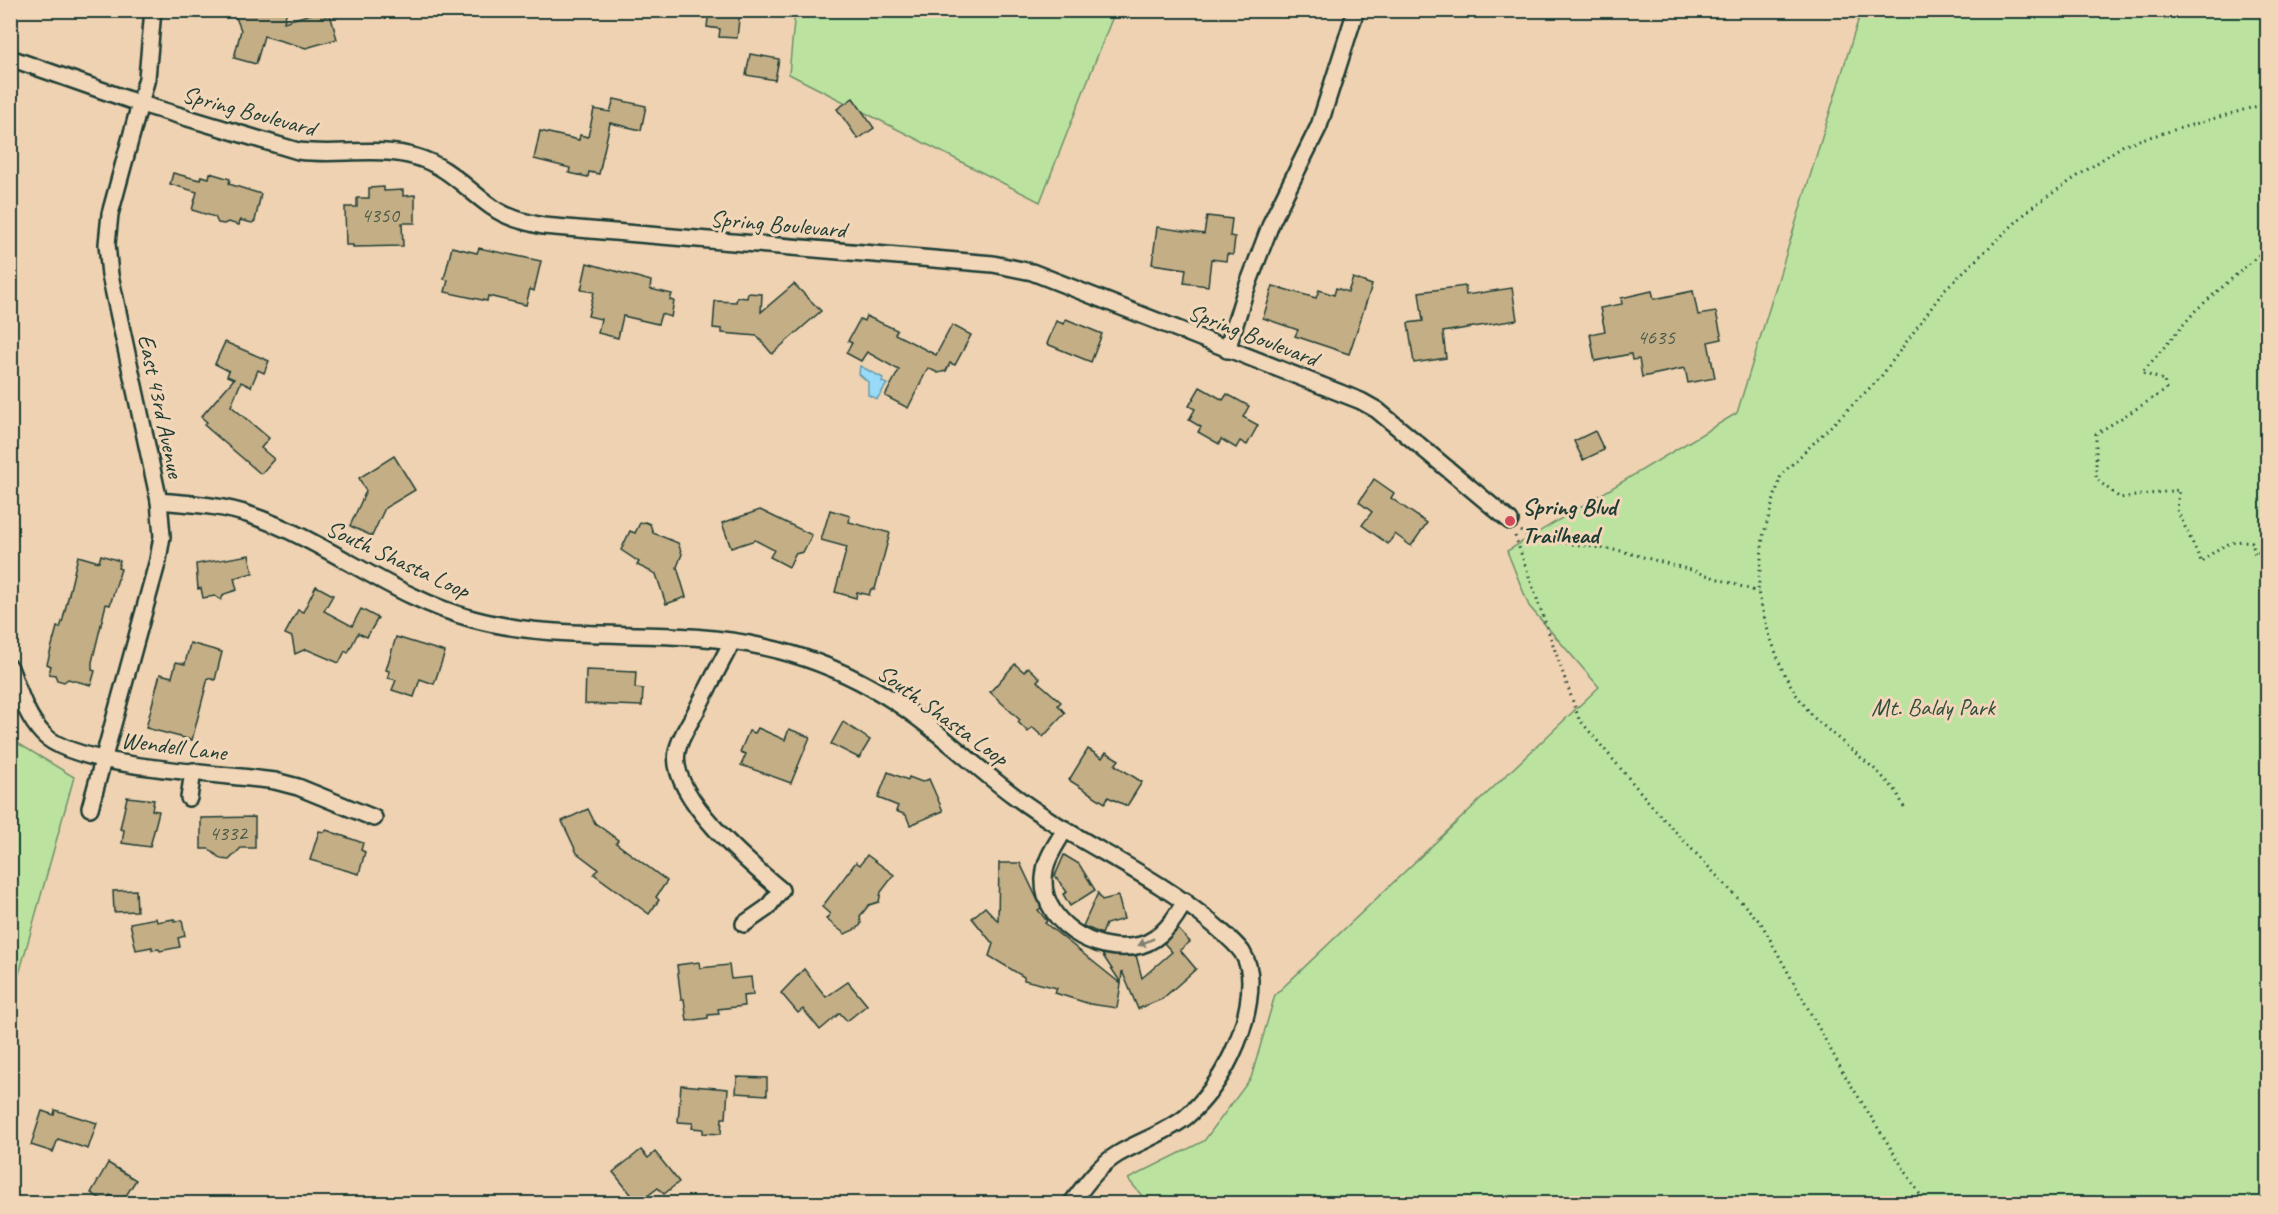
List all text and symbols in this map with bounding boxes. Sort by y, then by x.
street label: Spring Boulevard [179,79,322,144]
house number: 4350 [361,202,400,228]
street label: Spring Boulevard [709,203,851,245]
street label: Spring Boulevard [1184,297,1325,375]
house number: 4635 [1637,324,1676,350]
street label: East 43rd Avenue [131,332,191,483]
place label: Spring Blvd Trailhead [1522,492,1621,550]
street label: South Shasta Loop [322,513,476,606]
marker: Spring Blvd Trailhead [1503,514,1517,528]
street label: South Shasta Loop [872,657,1016,774]
park label: Mt. Baldy Park [1871,692,1997,722]
street label: Wendell Lane [120,725,231,768]
house number: 4332 [209,820,248,846]
one-way arrow [1137,937,1154,946]

